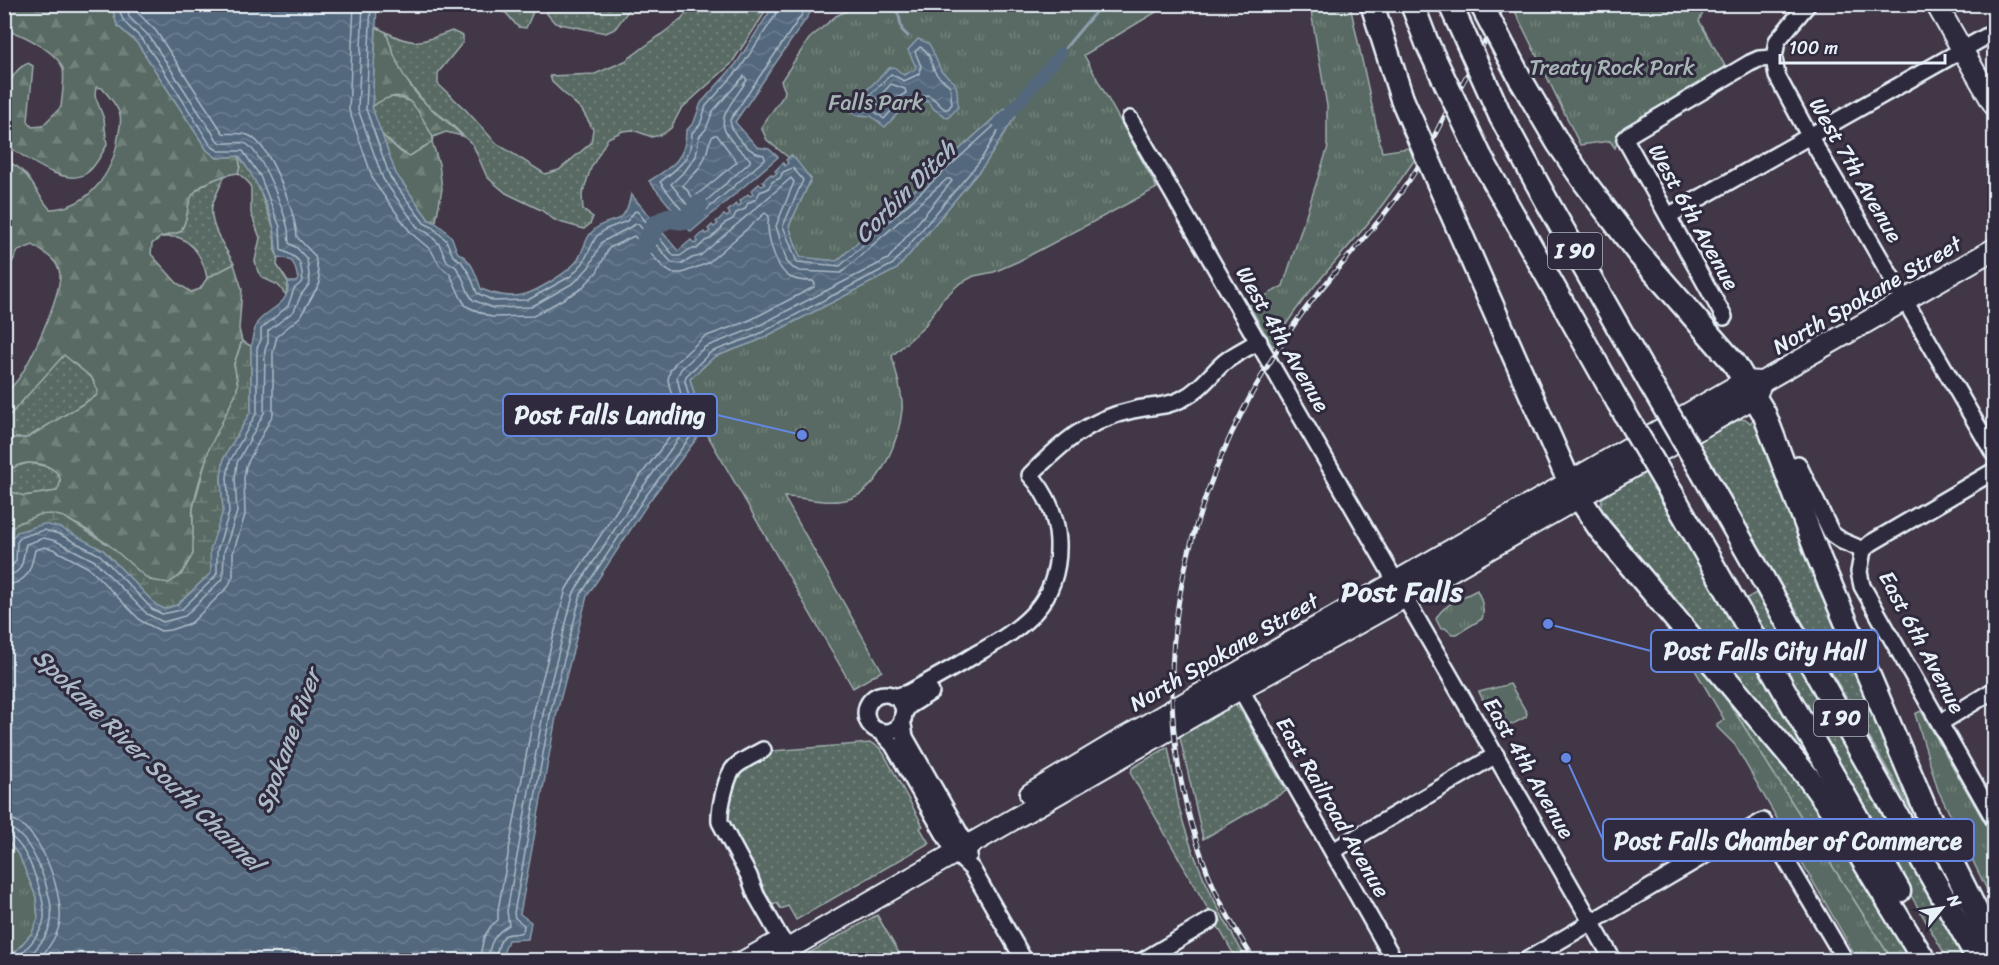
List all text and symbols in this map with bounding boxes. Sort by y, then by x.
scale bar [1780,27,1945,65]
text: 100 m [1789,32,1838,64]
park label: Treaty Rock Park [1529,48,1695,87]
park label: Falls Park [829,83,924,122]
street label: West 7th Avenue [1798,90,1914,251]
water label: Corbin Ditch [844,129,968,253]
street label: West 6th Avenue [1638,136,1751,298]
street label: North Spokane Street [1765,224,1970,365]
road number: I 90 [1548,233,1602,269]
street label: West 4th Avenue [1225,258,1341,420]
callout: Post Falls Landing [503,394,717,436]
text: Post Falls Landing [514,394,706,436]
street label: East 6th Avenue [1868,563,1976,721]
district label: Post Falls [1341,567,1464,616]
street label: North Spokane Street [1122,581,1327,722]
callout: Post Falls City Hall [1651,630,1878,672]
text: Post Falls City Hall [1664,630,1867,672]
water label: Spokane River South Channel [23,638,277,886]
water label: Spokane River [243,659,335,819]
street label: East 4th Avenue [1472,689,1586,847]
road number: I 90 [1814,700,1868,736]
street label: East Railroad Avenue [1265,709,1401,905]
callout: Post Falls Chamber of Commerce [1603,819,1974,861]
text: Post Falls Chamber of Commerce [1614,820,1962,862]
north arrow [1912,878,1972,938]
text: N [1939,888,1970,914]

